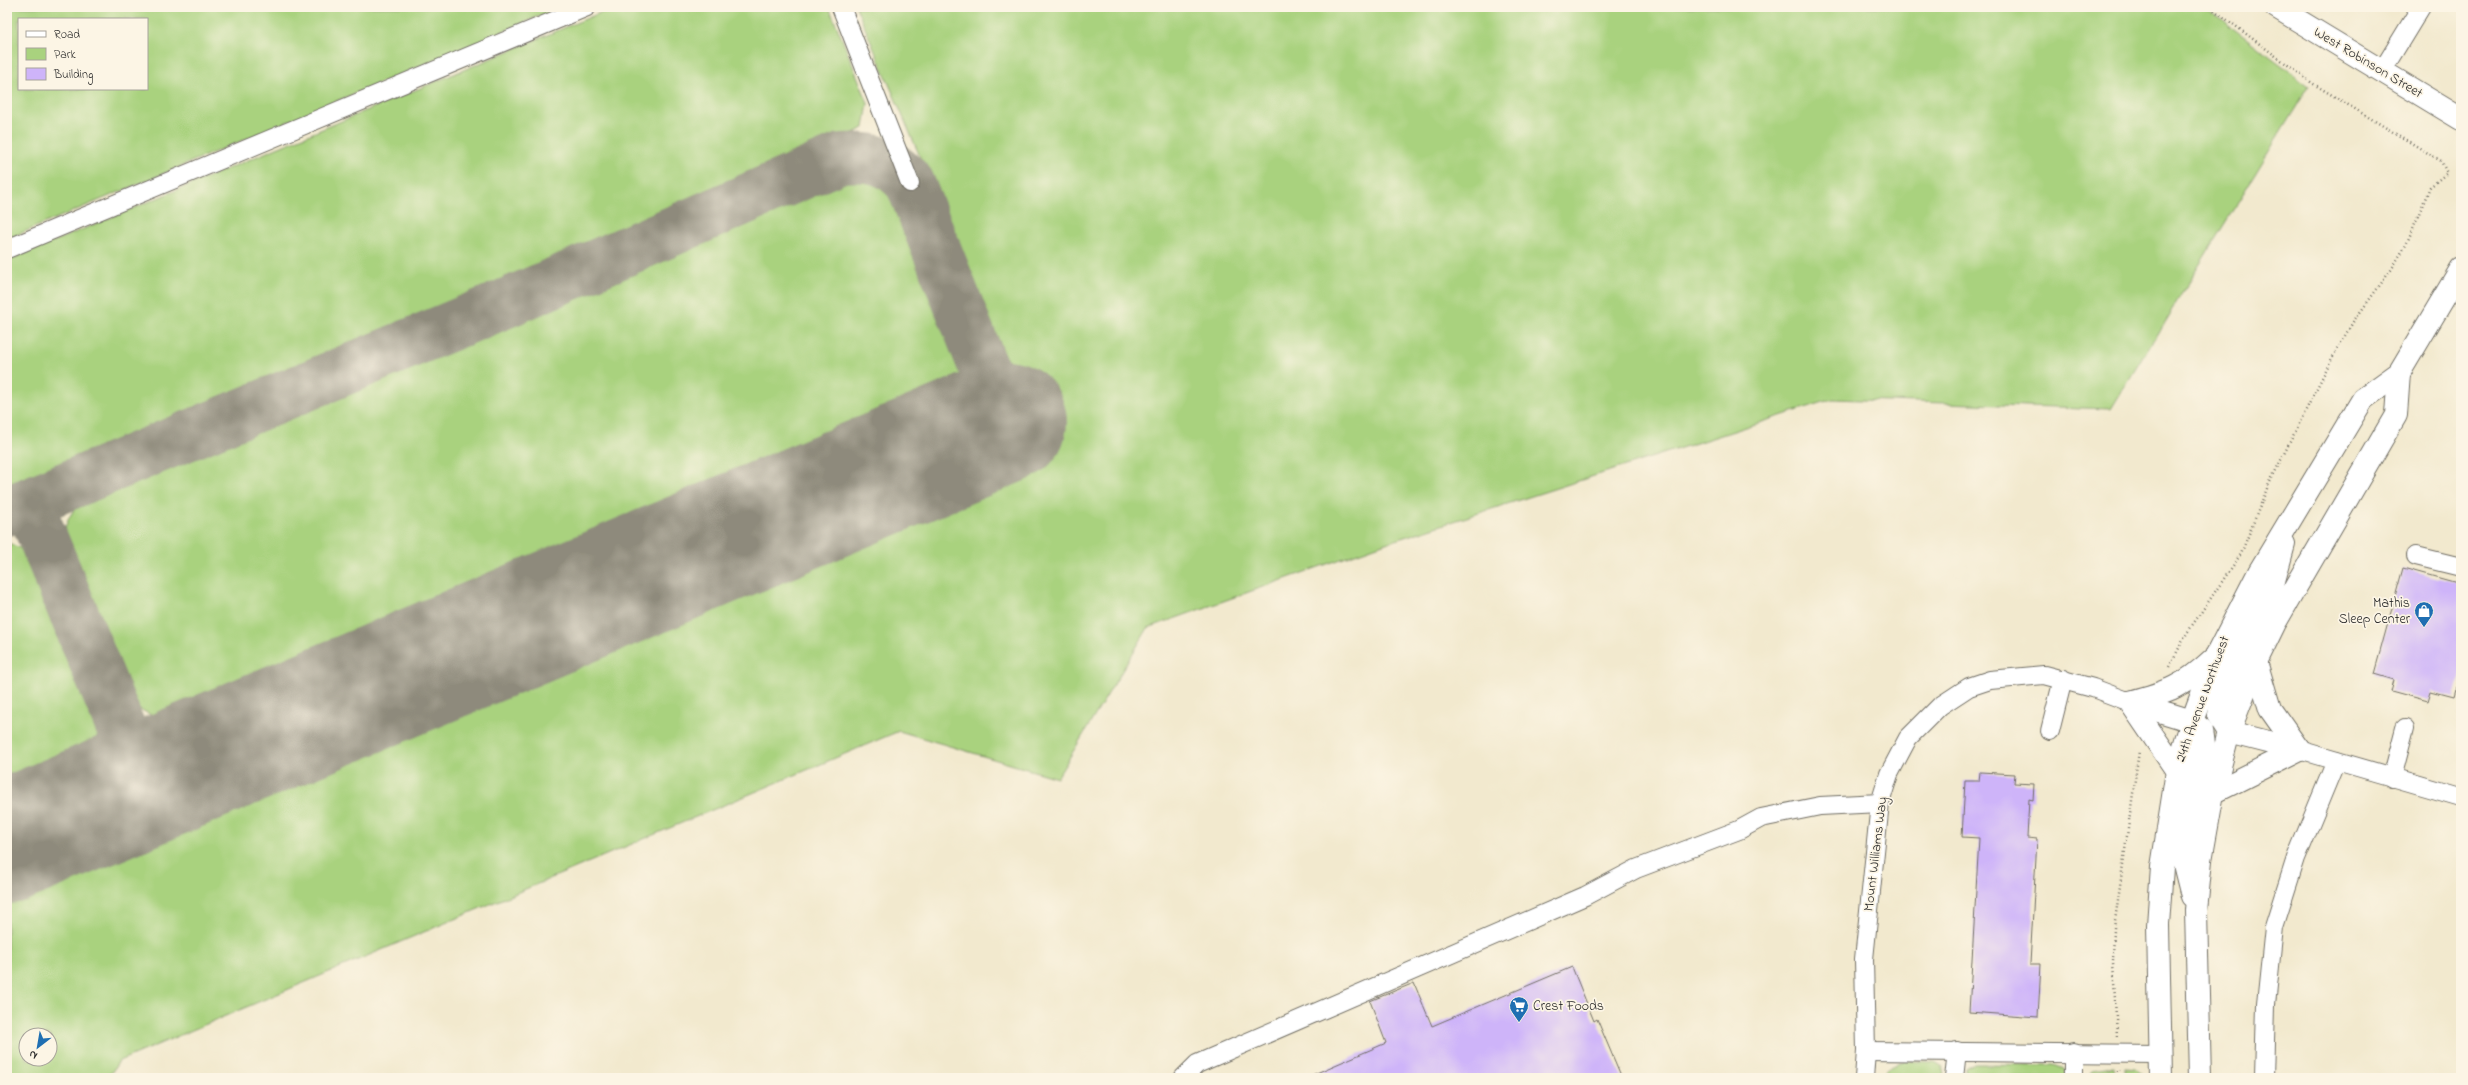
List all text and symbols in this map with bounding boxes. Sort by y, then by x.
legend [18,18,148,90]
street label: West Robinson Street [2309,22,2427,104]
text: Road [54,26,80,44]
text: Park [54,46,76,64]
text: Building [53,66,93,85]
place label: Mathis Sleep Center [2339,593,2411,630]
shop icon: Mathis Sleep Center [2413,600,2435,628]
street label: 24th Avenue Northwest [2170,633,2236,765]
street label: Mount Williams Way [1859,795,1894,913]
supermarket icon: Crest Foods [1508,995,1530,1023]
place label: Crest Foods [1533,996,1604,1017]
north arrow [18,1027,58,1067]
text: N [26,1046,41,1063]

